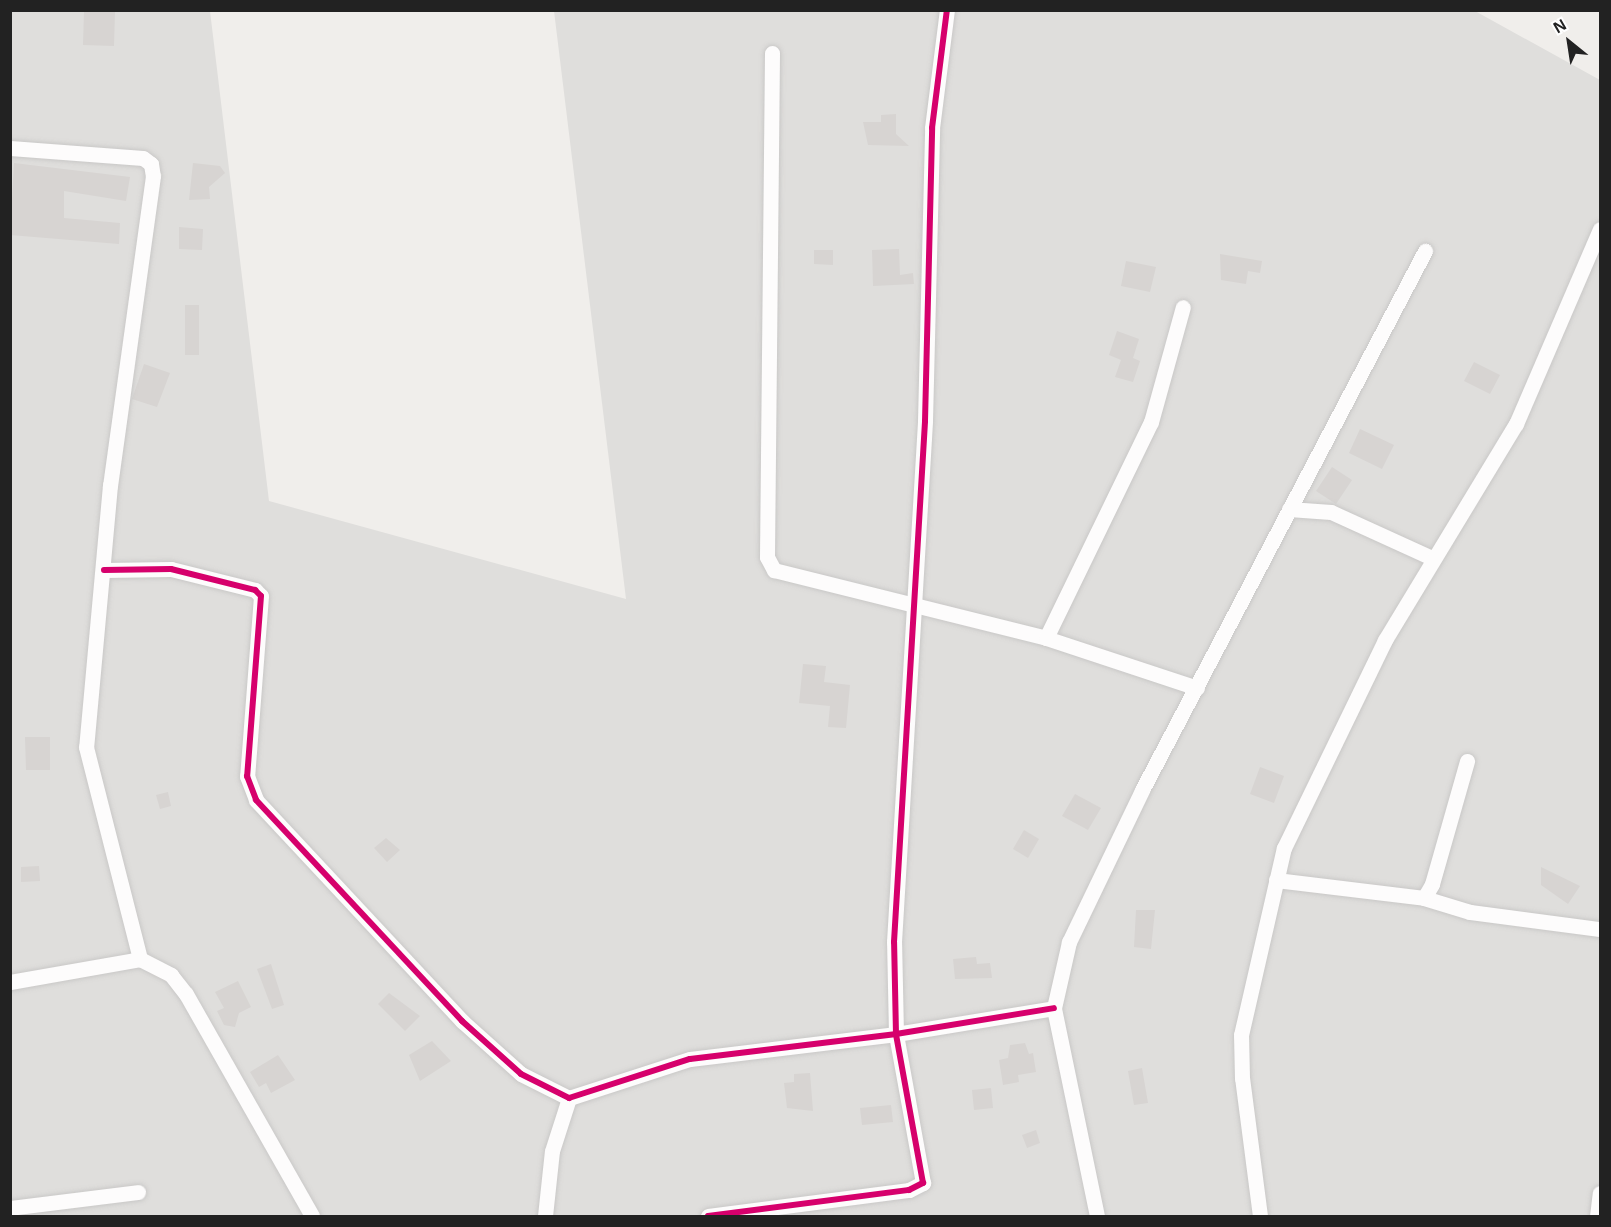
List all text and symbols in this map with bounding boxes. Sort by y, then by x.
north arrow [1539,12,1599,72]
text: N [1550,16,1569,36]

